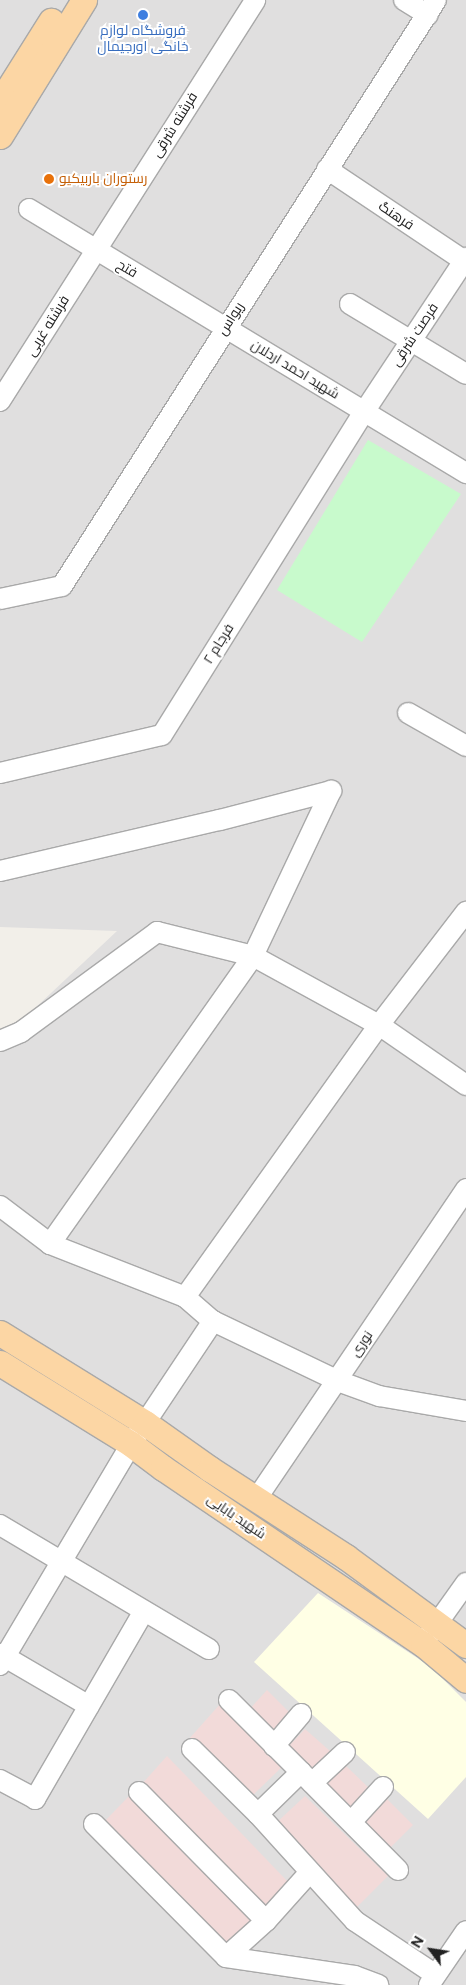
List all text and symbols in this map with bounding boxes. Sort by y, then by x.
marker: فروشگاه لوازم خانگی اورجیمال [137,9,149,21]
place label: فروشگاه لوازم خانگی اورجیمال [97,23,189,56]
street label: فرشته شرقی [148,89,202,161]
place label: رستوران باربیکیو [59,171,148,187]
marker: رستوران باربیکیو [43,173,55,185]
street label: فرهنگ [375,198,417,234]
street label: فتح [113,256,141,282]
street label: فرشته غربی [23,292,73,360]
street label: ریواس [214,299,248,339]
street label: فرصت شرقی [388,300,442,370]
street label: شهید احمد اردلان [248,337,342,403]
street label: فرجام ۲ [200,621,238,667]
street label: نوری [347,1328,377,1360]
street label: شهید بابایی [203,1491,269,1543]
north arrow [406,1925,456,1975]
text: N [408,1933,428,1951]

